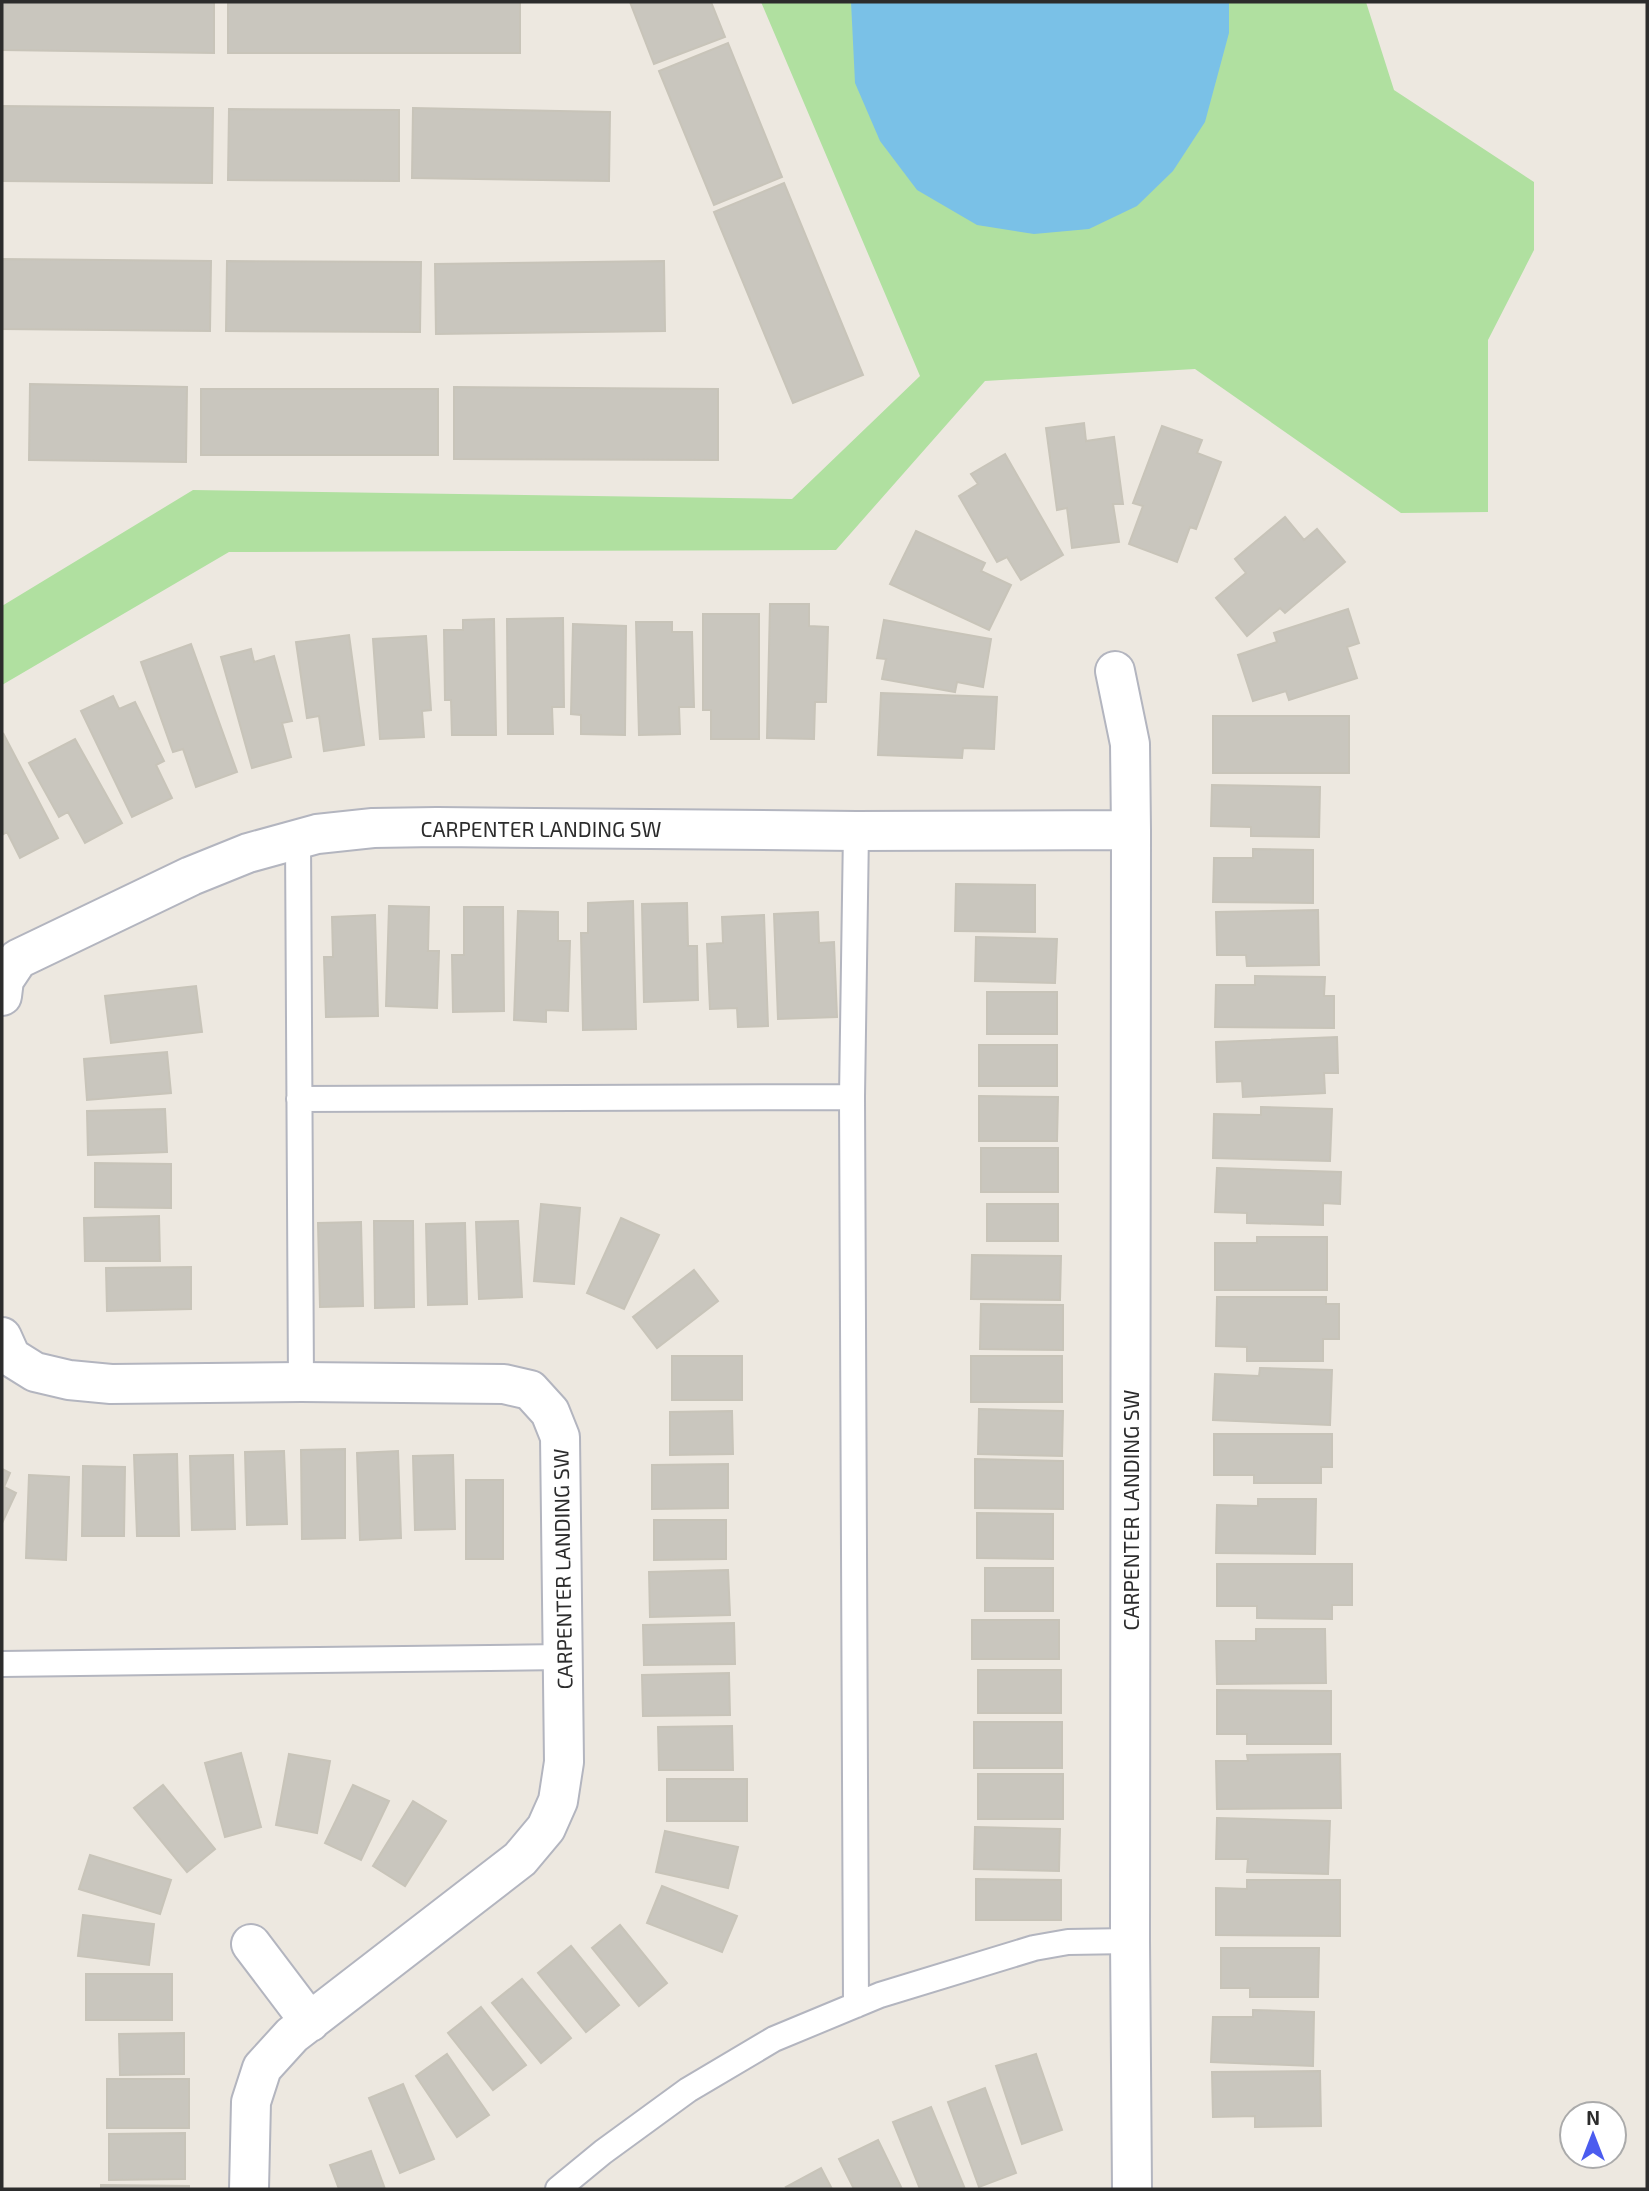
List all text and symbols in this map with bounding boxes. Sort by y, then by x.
street label: CARPENTER LANDING SW [420,816,662,841]
street label: CARPENTER LANDING SW [1118,1389,1143,1631]
street label: CARPENTER LANDING SW [547,1448,577,1690]
north arrow [1558,2100,1628,2170]
text: N [1586,2106,1600,2129]

